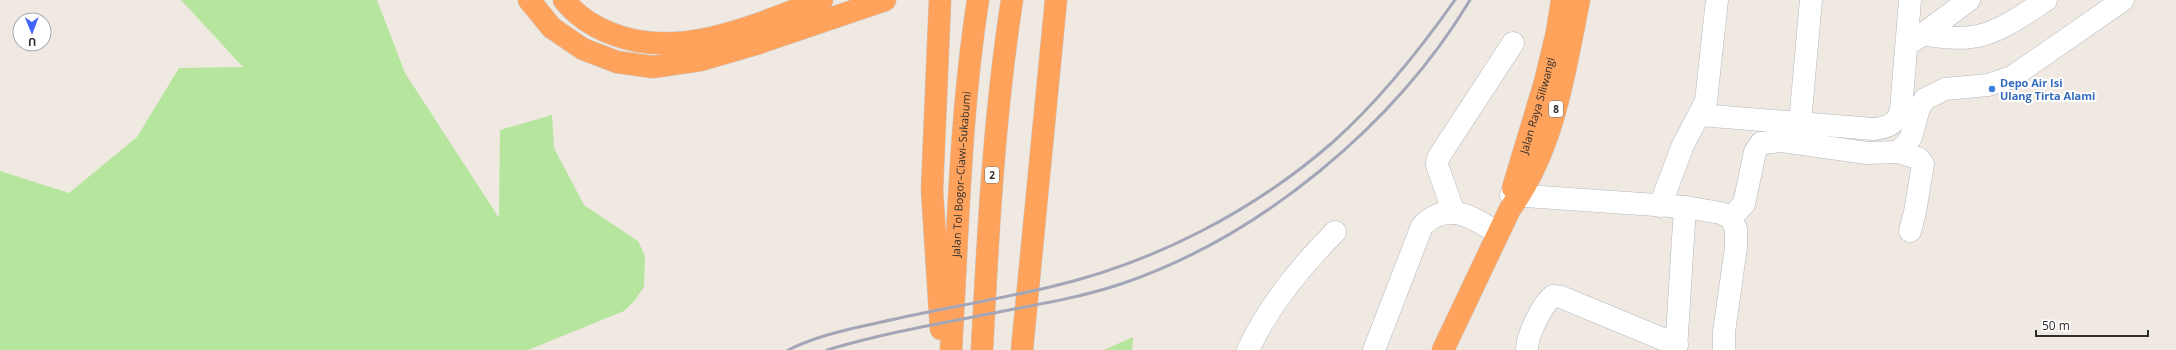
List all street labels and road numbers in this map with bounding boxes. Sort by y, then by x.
street label: Jalan Raya Siliwangi [1516,56,1558,156]
street label: Jalan Tol Bogor–Ciawi–Sukabumi [948,91,974,258]
road number: 8 [1549,101,1563,117]
road number: 2 [985,167,999,183]

